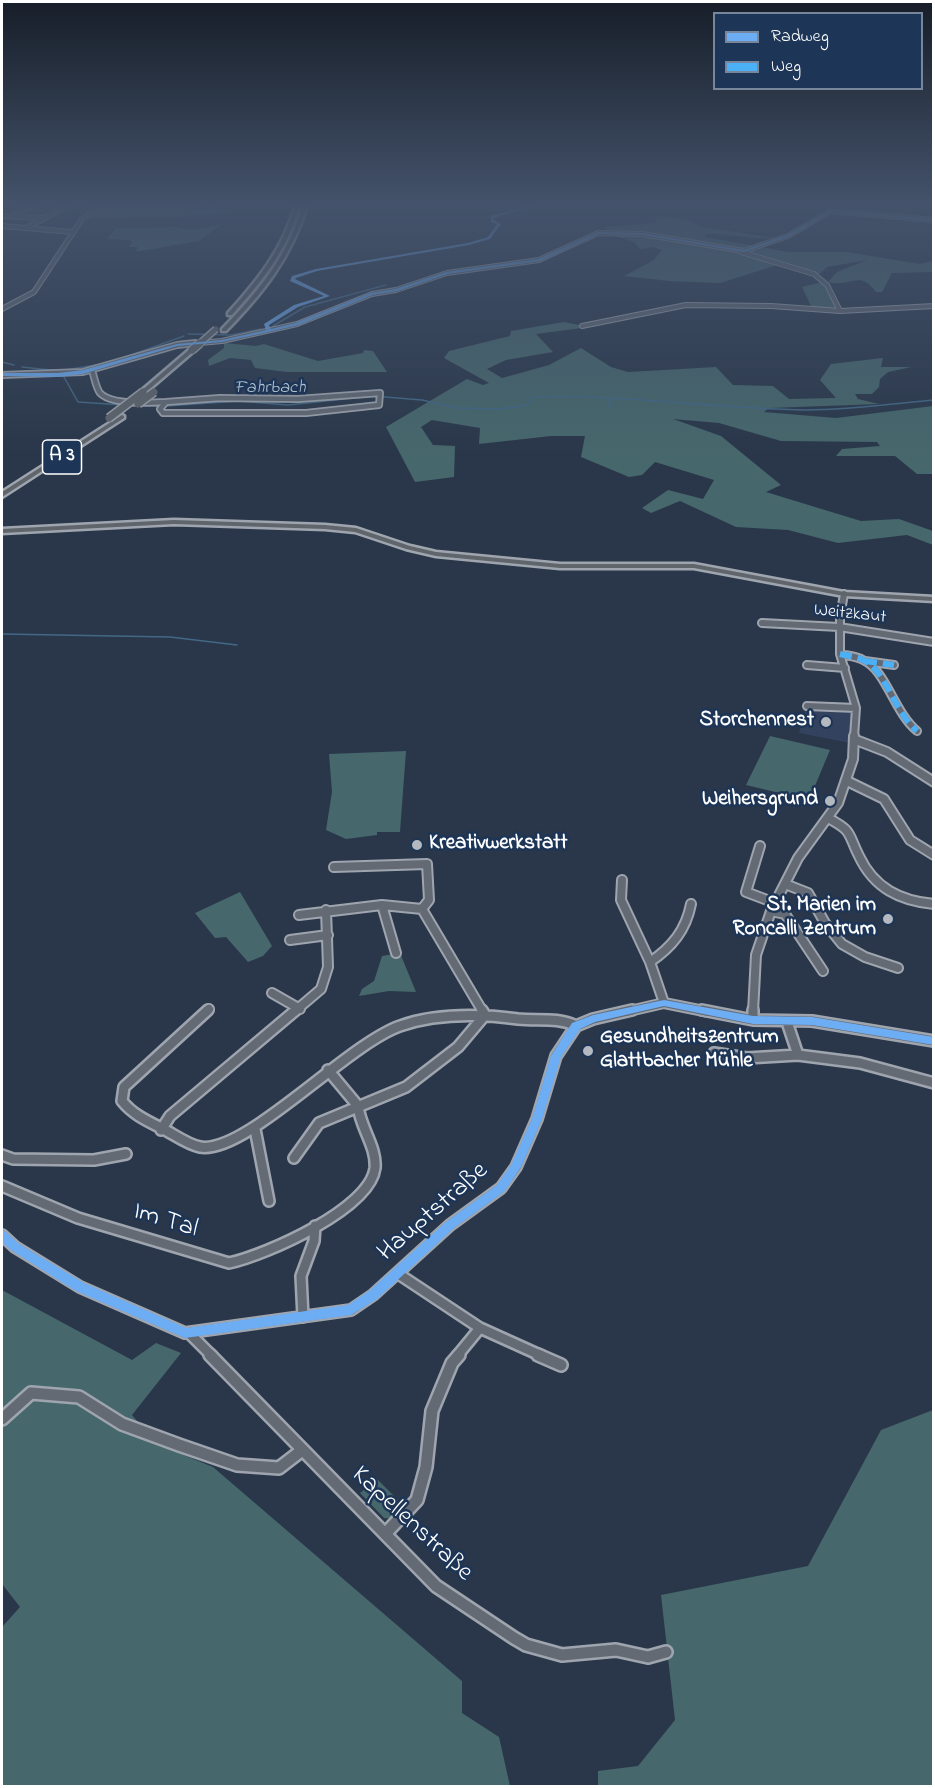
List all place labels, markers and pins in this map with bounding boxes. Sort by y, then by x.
place label: Storchennest [699,709,814,735]
marker: Storchennest [819,715,833,729]
place label: Weihersgrund [702,788,818,814]
marker: Weihersgrund [823,794,837,808]
place label: Kreativwerkstatt [429,832,567,858]
marker: Kreativwerkstatt [410,838,424,852]
place label: St. Marien im Roncalli Zentrum [733,894,876,944]
marker: St. Marien im Roncalli Zentrum [881,912,895,926]
place label: Gesundheitszentrum Glattbacher Mühle [600,1026,779,1076]
marker: Gesundheitszentrum Glattbacher Mühle [581,1044,595,1058]

